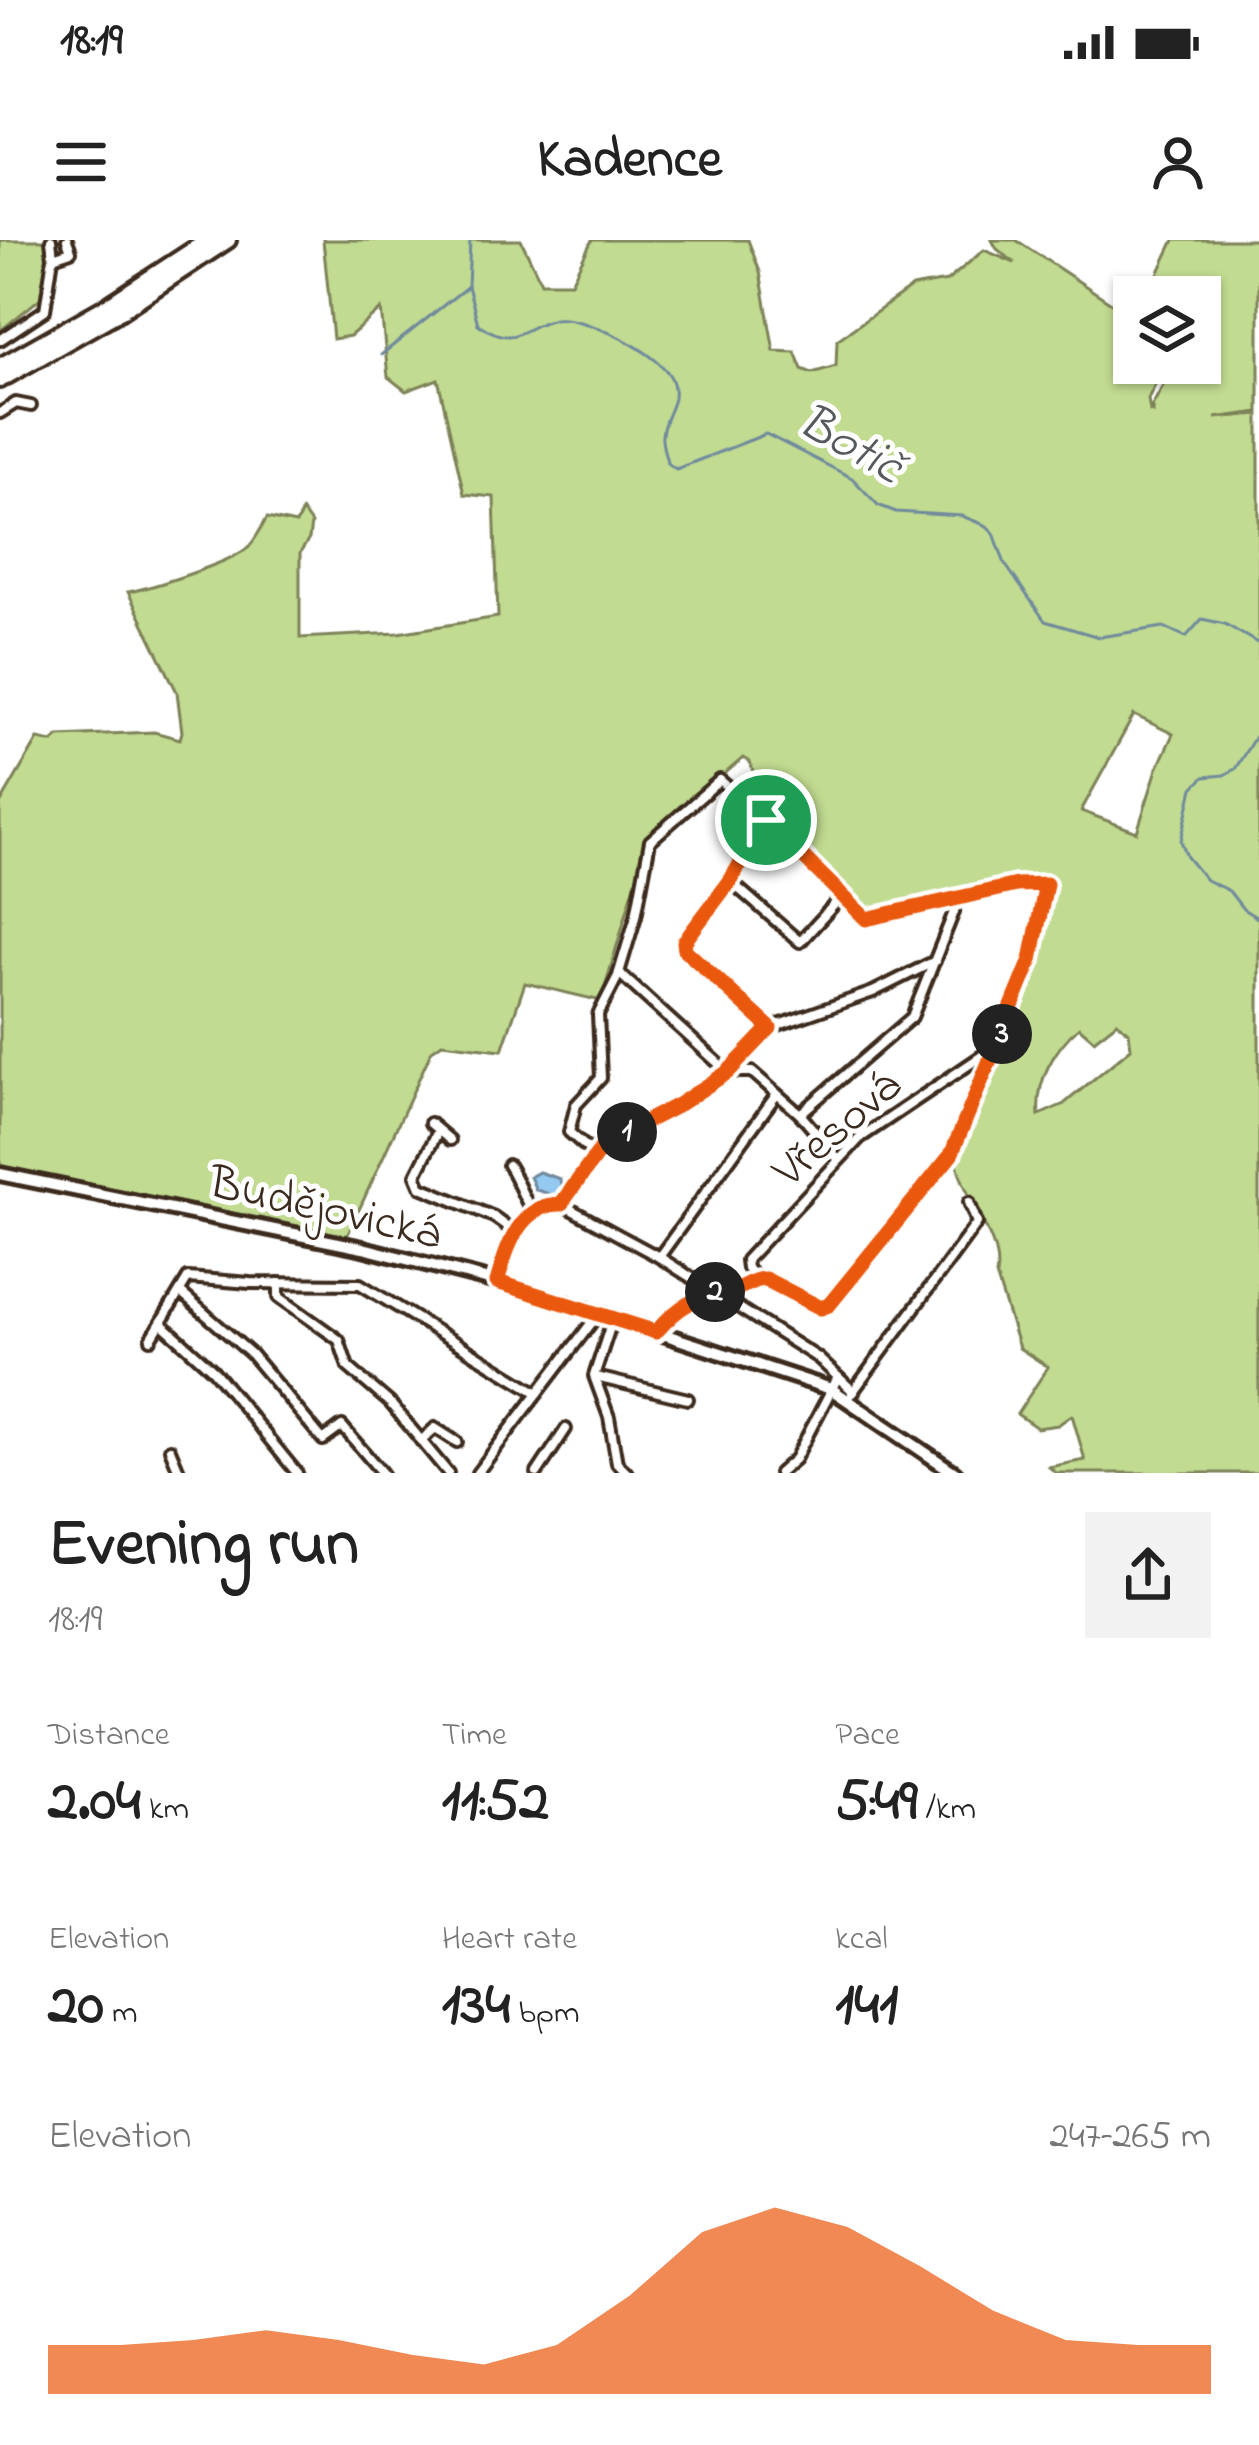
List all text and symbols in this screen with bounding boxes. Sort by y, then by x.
text: 18:19 [60,9,123,75]
text: Kadence [537,123,722,201]
icon: menu [48,129,114,195]
icon: person [1145,129,1211,195]
map controls [1113,276,1221,384]
button: layers [1113,276,1221,384]
water label: Botič [783,386,920,508]
pin [715,769,817,871]
icon: arrive [733,787,799,853]
pin: 3 [972,1004,1032,1064]
text: 3 [995,1010,1009,1058]
street label: Vřesová [758,1054,918,1206]
pin: 1 [597,1102,657,1162]
text: 1 [622,1108,632,1156]
street label: Budějovická [201,1149,448,1271]
pin: 2 [685,1262,745,1322]
text: 2 [707,1268,723,1316]
text: Evening run [48,1499,359,1595]
button: share [1085,1512,1211,1638]
text: 18:19 [48,1592,102,1649]
text: Distance [48,1712,170,1760]
text: Time [442,1712,507,1760]
text: Pace [835,1712,900,1760]
text: 2.04 [48,1760,141,1847]
text: 11:52 [442,1760,549,1847]
text: 5:49 [835,1760,918,1847]
text: km [141,1786,189,1834]
text: /km [918,1786,976,1834]
text: Elevation [48,1916,169,1964]
text: Heart rate [442,1916,577,1964]
text: kcal [835,1916,888,1964]
text: 20 [48,1964,104,2051]
text: 134 [442,1964,510,2051]
text: 141 [835,1964,898,2051]
text: m [104,1990,138,2038]
text: bpm [510,1990,579,2038]
text: Elevation [48,2109,191,2166]
text: 247–265 m [1049,2109,1211,2166]

